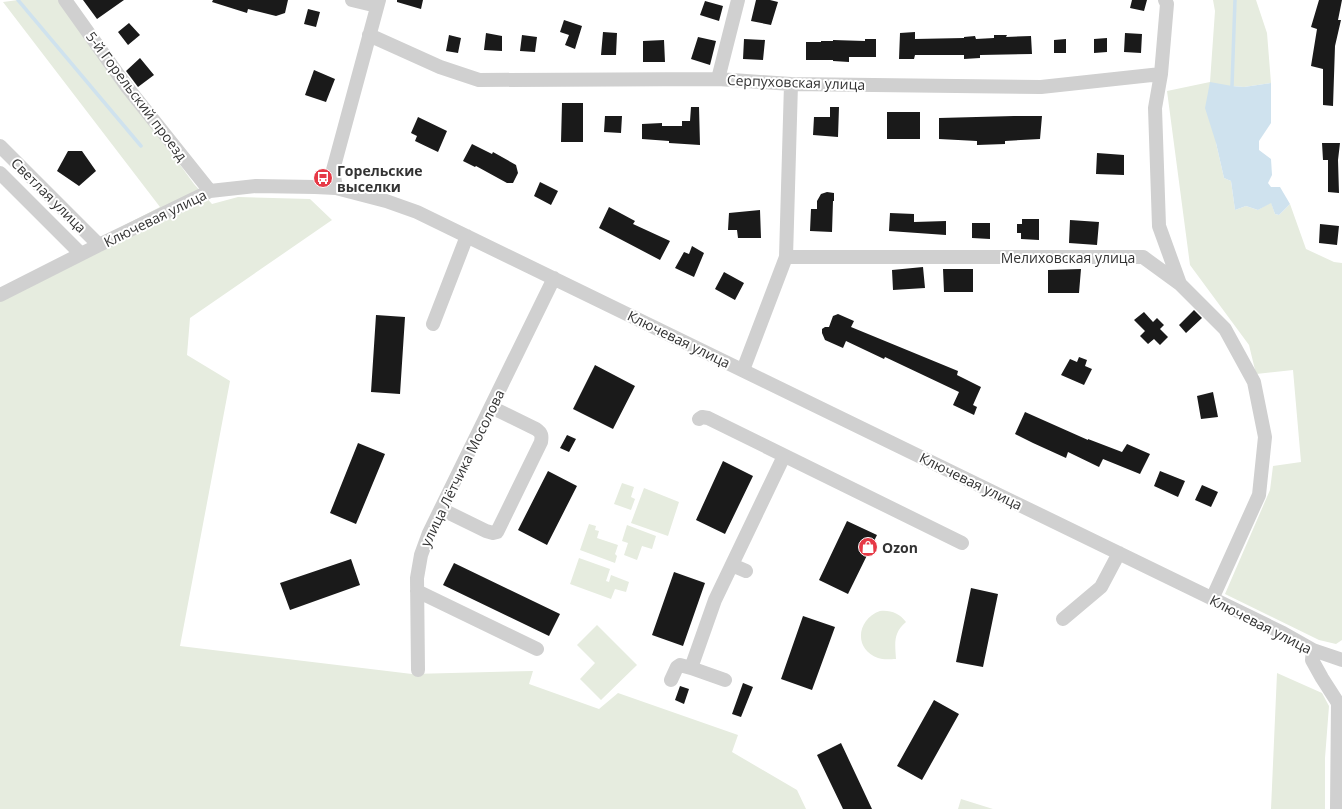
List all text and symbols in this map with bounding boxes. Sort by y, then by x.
street label: 5-й Горельский проезд [82,28,192,164]
street label: Серпуховская улица [727,70,865,94]
street label: Светлая улица [7,153,91,237]
place label: Горельские выселки [337,161,423,196]
bus stop icon: Горельские выселки [312,167,334,189]
street label: Ключевая улица [100,185,210,251]
street label: Мелиховская улица [1001,248,1135,267]
street label: Ключевая улица [624,306,734,372]
street label: улица Лётчика Мосолова [416,386,508,550]
street label: Ключевая улица [916,448,1026,514]
shop icon: Ozon [857,536,879,558]
place label: Ozon [882,538,918,557]
street label: Ключевая улица [1207,590,1315,658]

